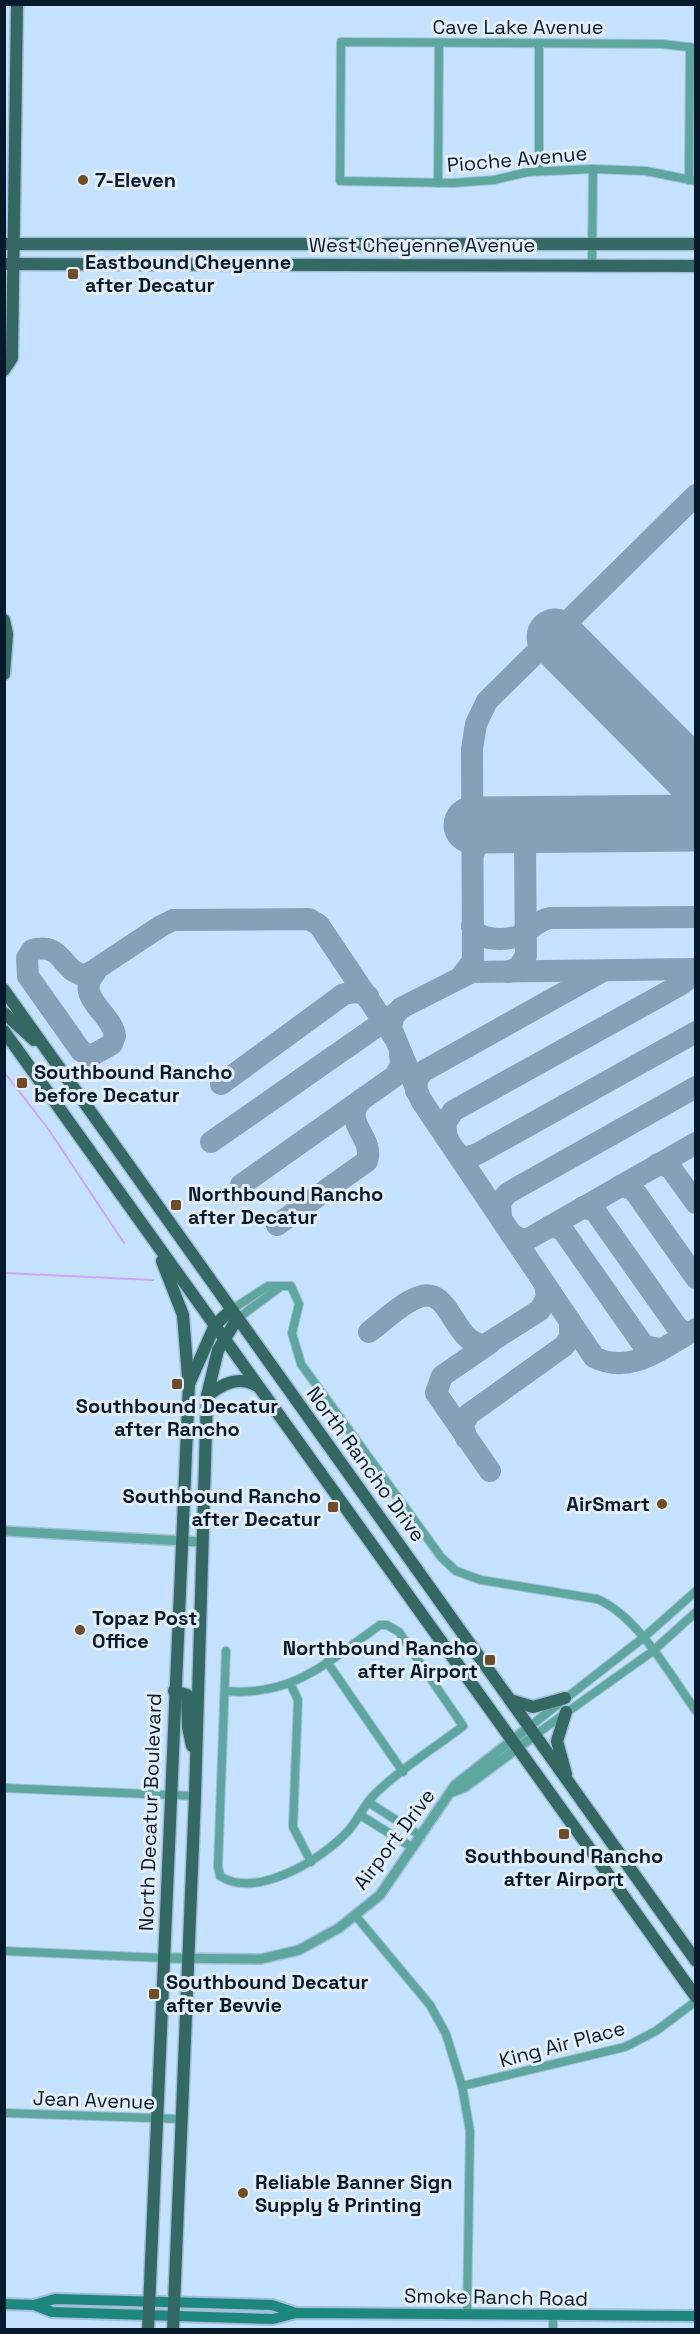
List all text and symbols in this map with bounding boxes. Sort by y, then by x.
street label: Cave Lake Avenue [432,14,604,40]
street label: Pioche Avenue [446,140,588,178]
place label: 7-Eleven [95,167,176,193]
marker: 7-Eleven [76,173,90,187]
street label: West Cheyenne Avenue [309,232,535,258]
place label: Eastbound Cheyenne after Decatur [85,249,291,298]
marker: Eastbound Cheyenne after Decatur [66,267,80,281]
place label: Southbound Rancho before Decatur [34,1059,232,1108]
marker: Southbound Rancho before Decatur [15,1076,29,1090]
place label: Northbound Rancho after Decatur [188,1181,383,1230]
marker: Northbound Rancho after Decatur [169,1198,183,1212]
marker: Southbound Decatur after Rancho [170,1377,184,1391]
street label: North Rancho Drive [301,1381,431,1547]
place label: Southbound Decatur after Rancho [76,1393,278,1442]
place label: Southbound Rancho after Decatur [123,1483,321,1532]
place label: AirSmart [566,1491,650,1517]
marker: AirSmart [655,1497,669,1511]
marker: Southbound Rancho after Decatur [326,1500,340,1514]
place label: Topaz Post Office [92,1605,197,1654]
marker: Topaz Post Office [73,1623,87,1637]
place label: Northbound Rancho after Airport [283,1635,478,1684]
marker: Northbound Rancho after Airport [483,1653,497,1667]
street label: North Decatur Boulevard [133,1693,167,1931]
street label: Airport Drive [347,1783,441,1895]
marker: Southbound Rancho after Airport [557,1827,571,1841]
place label: Southbound Rancho after Airport [465,1843,663,1892]
place label: Southbound Decatur after Bevvie [166,1969,368,2018]
marker: Southbound Decatur after Bevvie [147,1987,161,2001]
street label: King Air Place [496,2015,628,2073]
street label: Jean Avenue [32,2085,156,2115]
place label: Reliable Banner Sign Supply & Printing [255,2169,453,2218]
marker: Reliable Banner Sign Supply & Printing [236,2186,250,2200]
street label: Smoke Ranch Road [404,2282,588,2312]

